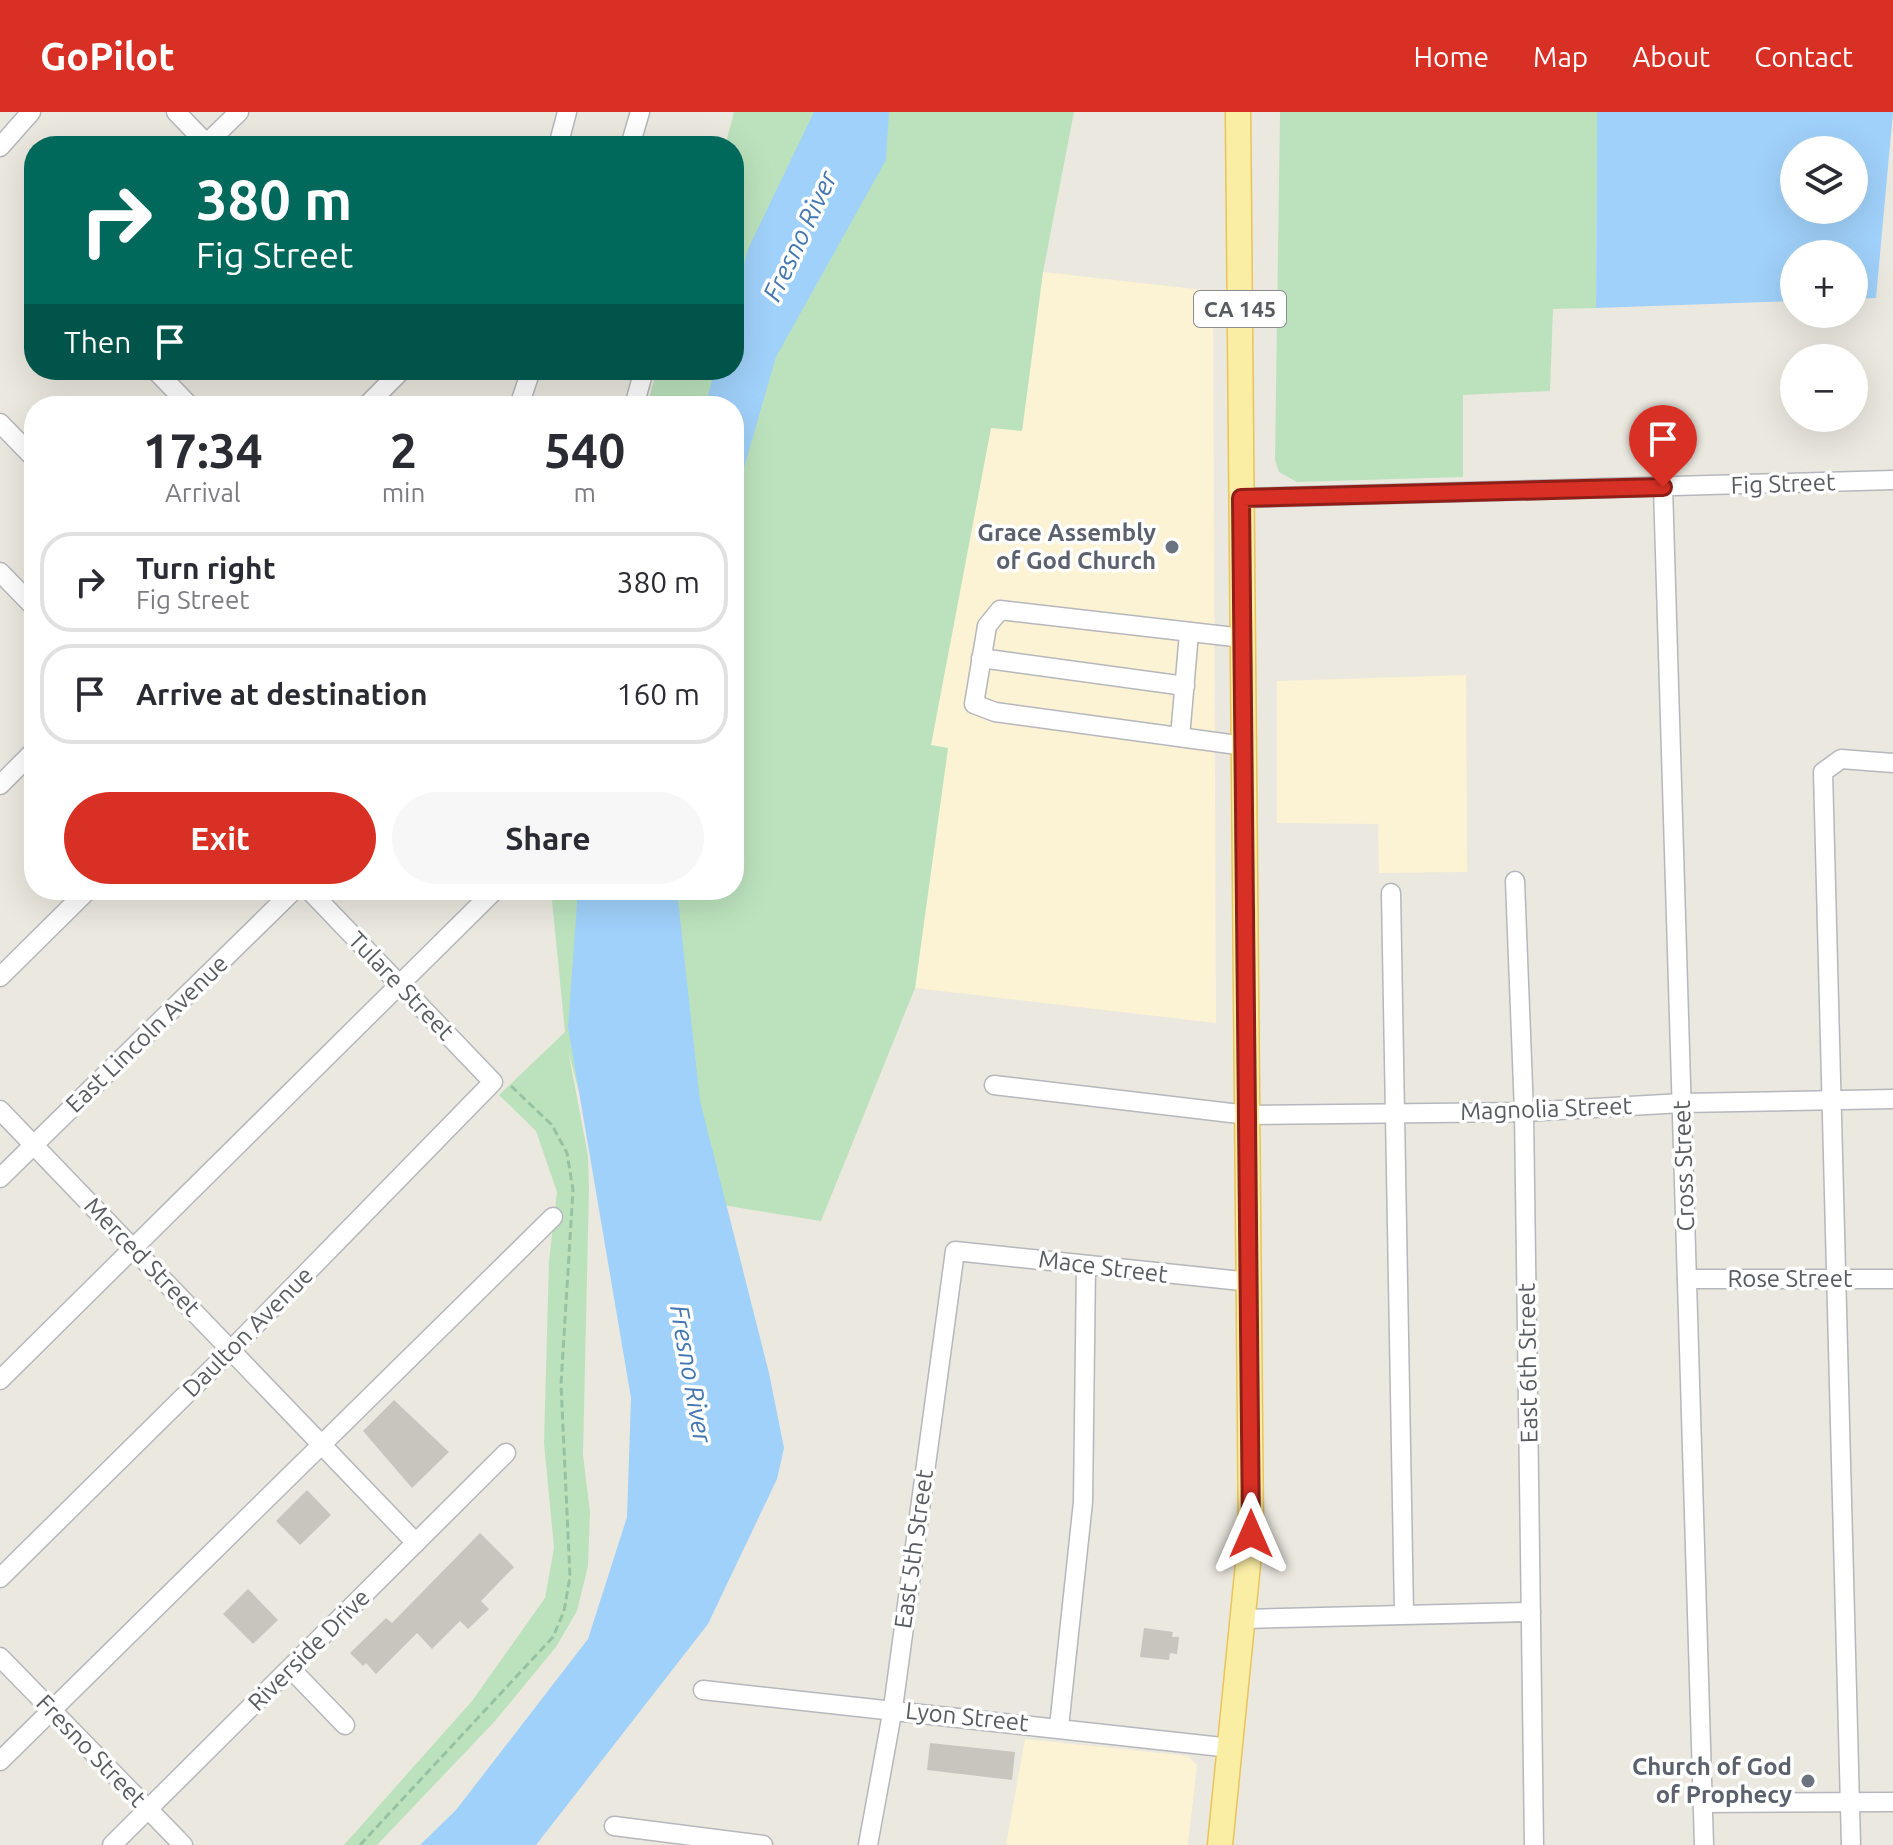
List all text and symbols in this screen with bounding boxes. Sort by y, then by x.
text: GoPilot [40,35,175,77]
text: Home [1414,41,1489,72]
text: Map [1533,41,1588,72]
text: About [1632,41,1710,72]
text: Contact [1754,41,1853,72]
map controls [1780,136,1868,432]
button: layers [1780,136,1868,224]
water label: Fresno River [757,165,843,305]
icon: right [64,168,168,272]
text: 380 m [196,168,352,231]
text: Fig Street [196,234,353,275]
button: + [1780,240,1868,328]
road number: CA 145 [1194,291,1286,327]
icon: arrive [148,320,192,364]
text: Then [64,325,132,359]
button: − [1780,344,1868,432]
pin [1629,405,1697,487]
icon: arrive [1641,417,1685,461]
text: 17:34 [143,423,263,477]
text: 2 [390,423,417,477]
text: 540 [544,423,625,477]
street label: Fig Street [1730,468,1836,499]
text: Arrival [165,478,241,507]
text: min [382,478,425,507]
text: m [573,478,596,507]
place label: Grace Assembly of God Church [977,519,1156,574]
marker: Grace Assembly of God Church [1163,538,1181,556]
text: Turn right [136,551,276,585]
icon: right [68,560,112,604]
text: 380 m [616,565,700,599]
text: Fig Street [136,585,250,614]
icon: arrive [68,672,112,716]
text: Arrive at destination [136,677,428,711]
text: 160 m [616,677,700,711]
button: Exit [64,792,376,884]
button: Share [392,792,704,884]
street label: Tulare Street [343,926,460,1046]
street label: East Lincoln Avenue [60,949,233,1118]
street label: Magnolia Street [1460,1092,1633,1125]
street label: Cross Street [1668,1099,1699,1232]
street label: Merced Street [79,1192,206,1322]
street label: Mace Street [1037,1245,1170,1288]
street label: Daulton Avenue [177,1261,318,1402]
street label: Rose Street [1727,1265,1853,1292]
street label: East 6th Street [1513,1282,1542,1443]
water label: Fresno River [665,1303,718,1446]
street label: East 5th Street [889,1467,938,1630]
position arrow [1209,1492,1293,1576]
street label: Riverside Drive [242,1583,375,1716]
street label: Fresno Street [31,1689,152,1813]
street label: Lyon Street [904,1697,1031,1736]
place label: Church of God of Prophecy [1632,1753,1792,1808]
marker: Church of God of Prophecy [1799,1772,1817,1790]

